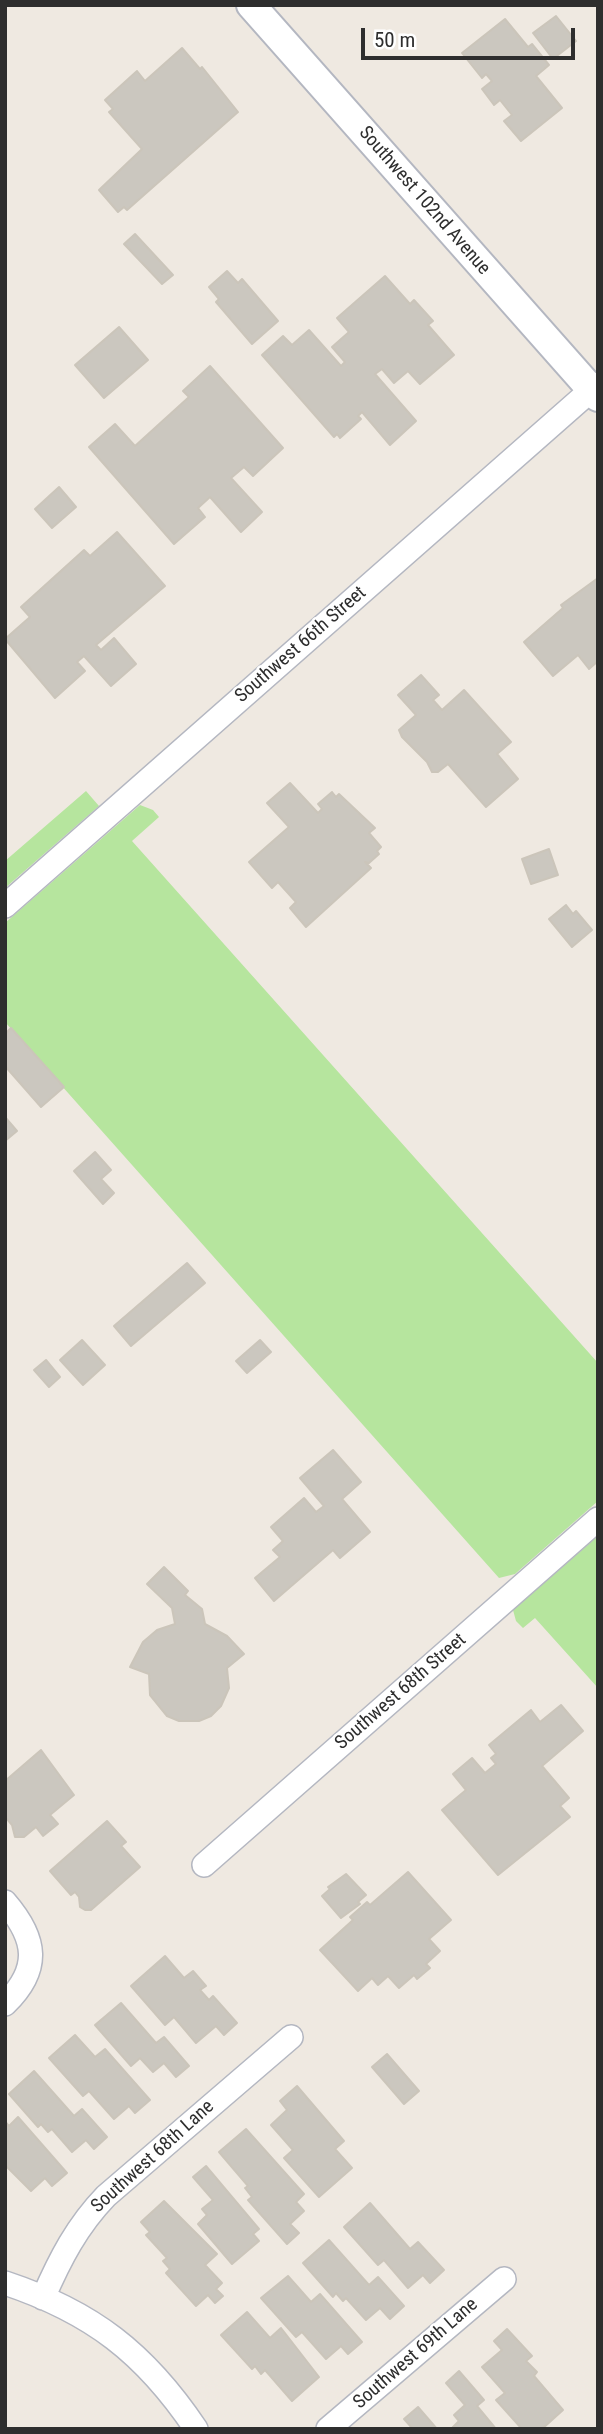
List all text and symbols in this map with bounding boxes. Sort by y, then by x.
scale bar [365,14,578,58]
text: 50 m [374,28,415,52]
street label: Southwest 102nd Avenue [353,122,495,280]
street label: Southwest 66th Street [231,582,371,708]
street label: Southwest 68th Street [331,1629,471,1755]
street label: Southwest 68th Lane [87,2096,219,2218]
street label: Southwest 69th Lane [349,2294,483,2414]

